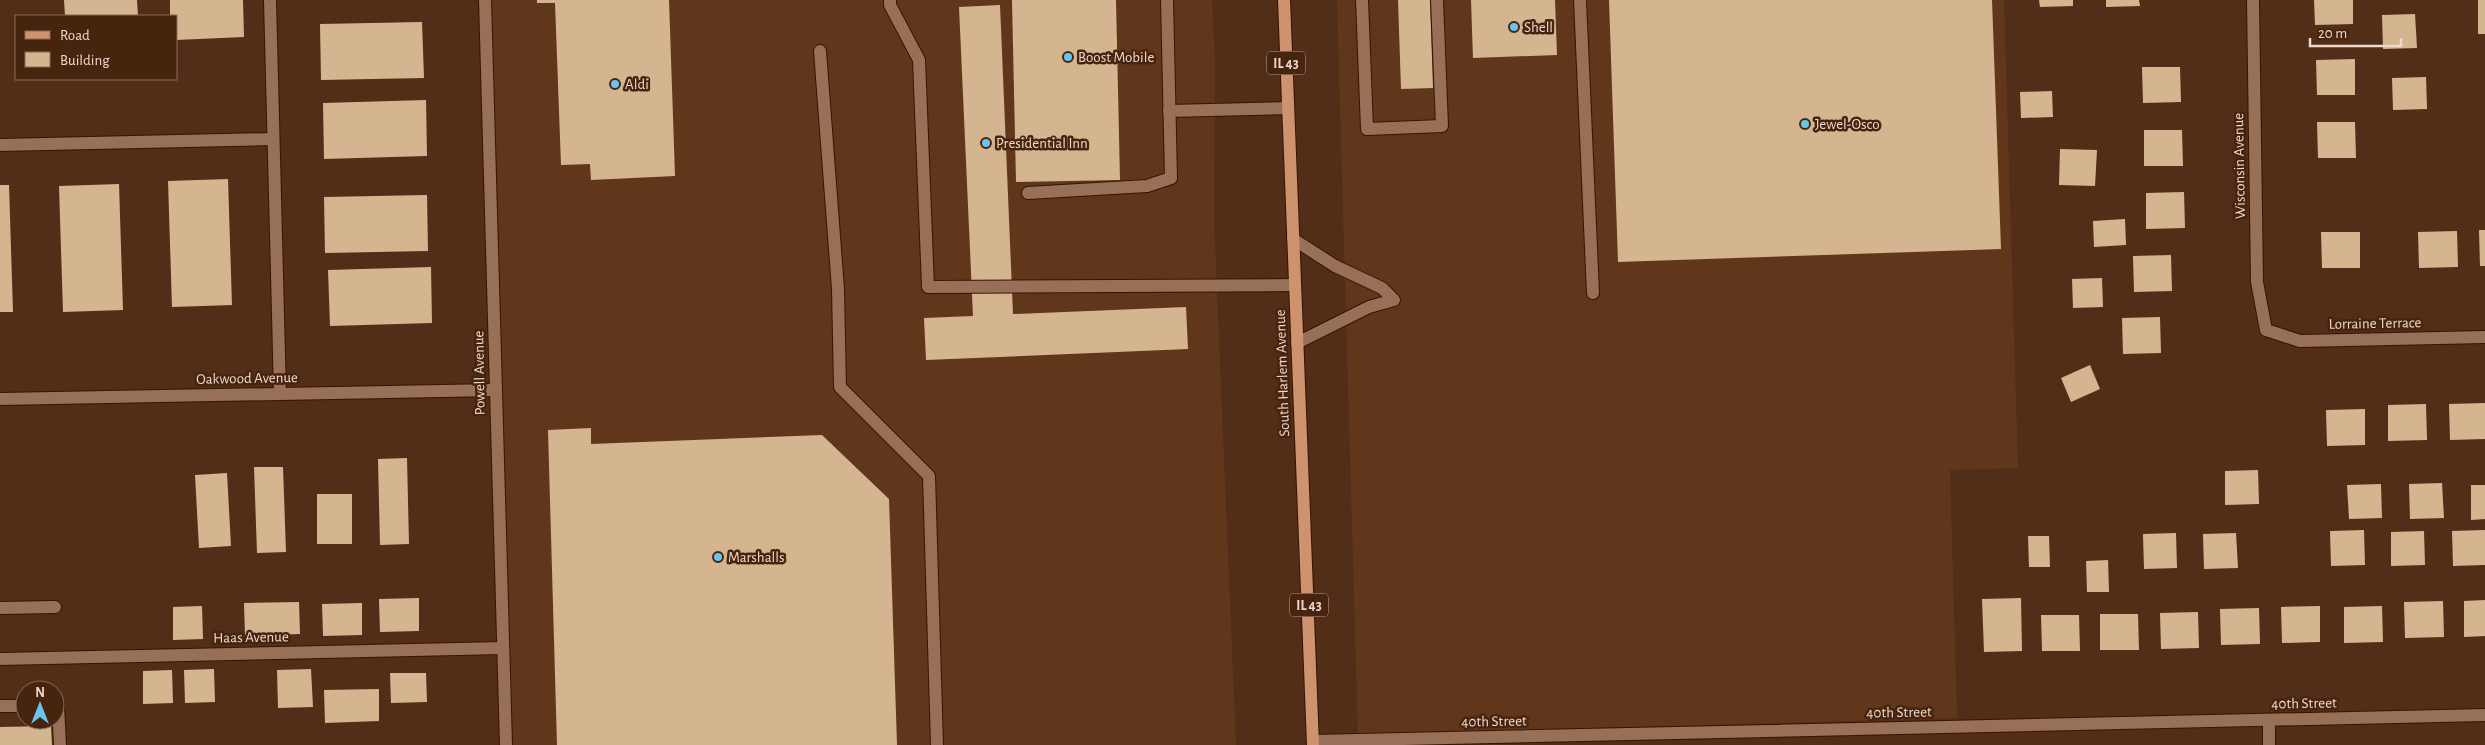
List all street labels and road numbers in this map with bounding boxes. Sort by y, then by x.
road number: IL 43 [1267,52,1305,74]
street label: Wisconsin Avenue [2231,113,2248,219]
street label: South Harlem Avenue [1273,309,1292,437]
street label: Lorraine Terrace [2328,315,2422,332]
street label: Powell Avenue [471,330,488,415]
street label: Oakwood Avenue [196,370,298,387]
road number: IL 43 [1290,594,1328,616]
street label: Haas Avenue [213,629,289,646]
street label: 40th Street [2271,695,2337,712]
street label: 40th Street [1866,704,1932,721]
street label: 40th Street [1461,713,1527,730]

